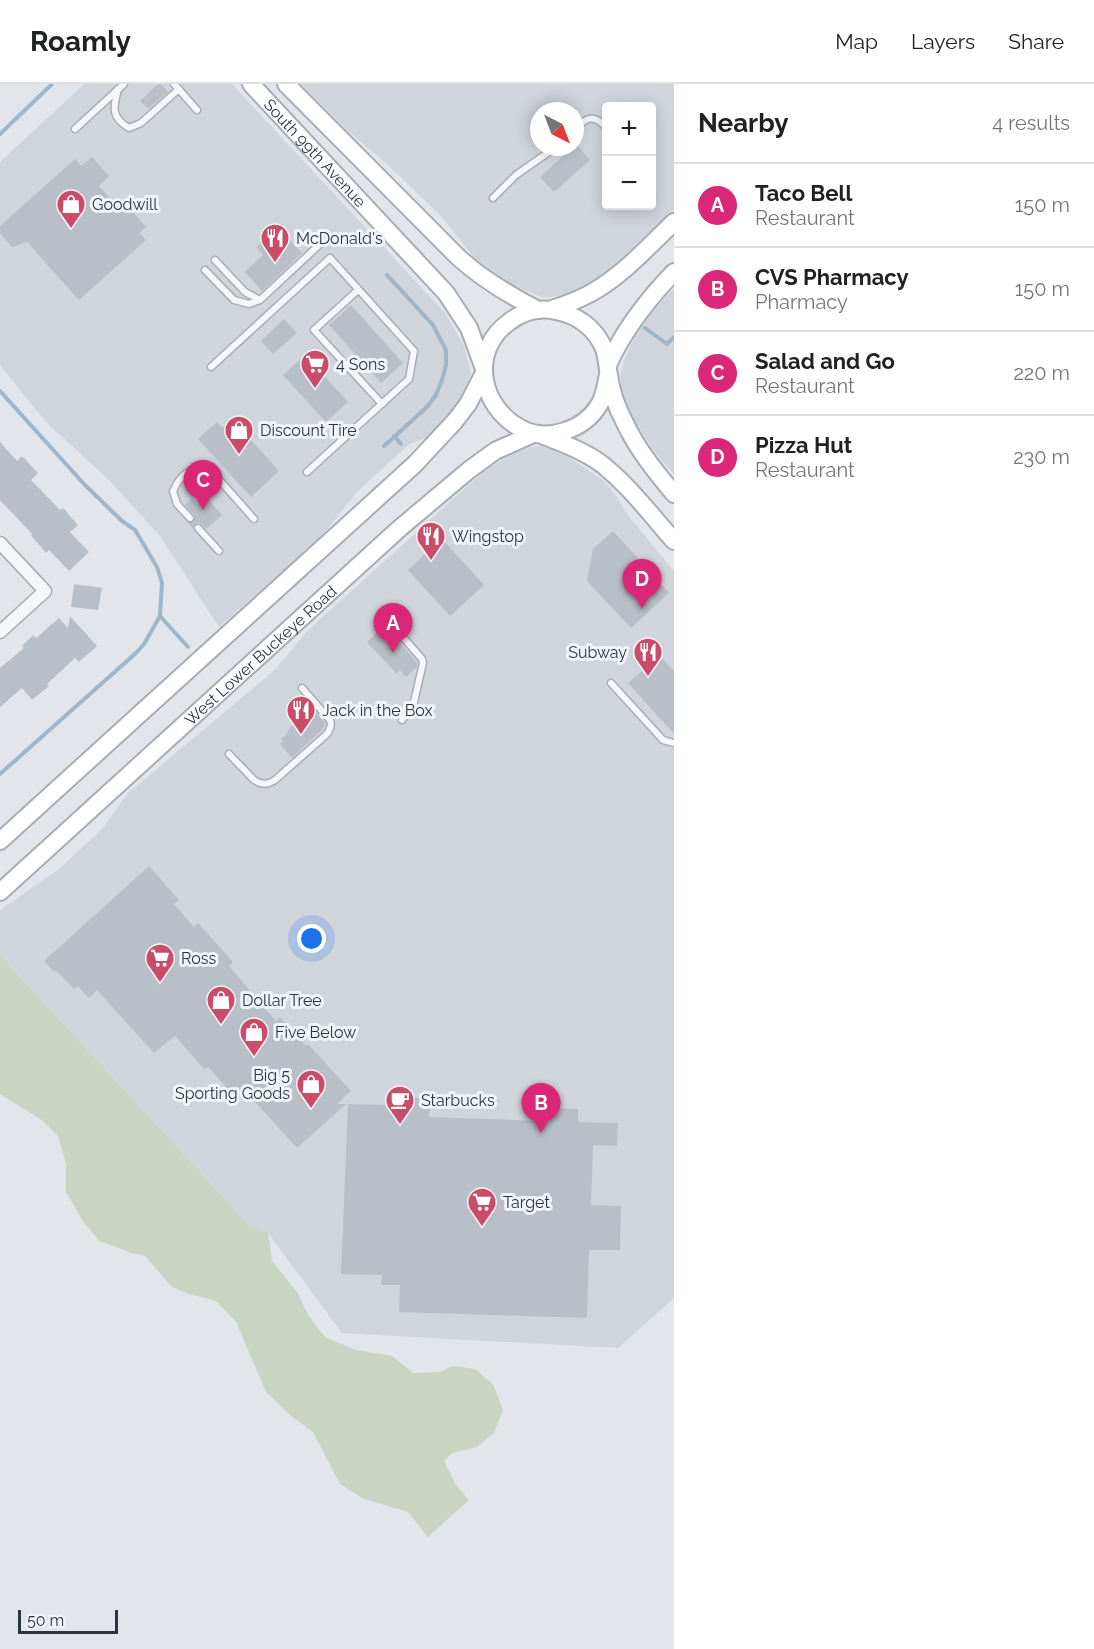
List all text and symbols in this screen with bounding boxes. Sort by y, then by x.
text: Roamly [30,25,131,58]
text: Map [835,29,878,54]
text: Layers [911,29,975,54]
text: Share [1008,29,1064,54]
street label: South 99th Avenue [260,95,370,211]
north arrow [530,102,584,156]
map controls [602,102,656,210]
button: + [602,102,656,156]
text: Nearby [698,108,788,138]
text: 4 results [992,111,1070,135]
button: − [602,156,656,210]
text: Taco Bell [755,180,852,206]
shop icon: Goodwill [55,188,87,230]
text: A [711,193,724,217]
text: 150 m [1015,193,1070,217]
place label: Goodwill [92,195,158,214]
text: Restaurant [755,206,855,230]
restaurant icon: McDonald's [259,222,291,264]
place label: McDonald's [296,229,383,248]
text: CVS Pharmacy [755,264,909,290]
text: B [711,277,724,301]
text: 150 m [1015,277,1070,301]
text: Pharmacy [755,290,848,314]
supermarket icon: 4 Sons [299,348,331,390]
text: Salad and Go [755,348,895,374]
place label: 4 Sons [336,355,385,374]
text: C [711,361,724,385]
text: 220 m [1013,361,1070,385]
text: Restaurant [755,374,855,398]
shop icon: Discount Tire [223,414,255,456]
place label: Discount Tire [260,421,357,440]
text: Pizza Hut [755,432,852,458]
text: D [710,445,725,469]
text: 230 m [1013,445,1070,469]
text: Restaurant [755,458,855,482]
pin: C [184,460,222,510]
restaurant icon: Wingstop [415,520,447,562]
place label: Wingstop [452,527,524,546]
pin: D [622,560,662,609]
street label: West Lower Buckeye Road [181,582,341,729]
pin: A [374,604,412,653]
restaurant icon: Subway [632,636,664,678]
place label: Subway [568,643,627,662]
restaurant icon: Jack in the Box [285,694,317,736]
place label: Jack in the Box [322,701,433,720]
your location [297,924,326,953]
supermarket icon: Ross [144,942,176,984]
place label: Ross [181,949,216,968]
shop icon: Dollar Tree [205,984,237,1026]
place label: Dollar Tree [242,991,322,1010]
shop icon: Five Below [238,1016,270,1058]
place label: Five Below [275,1023,356,1042]
place label: Big 5 Sporting Goods [175,1066,290,1103]
shop icon: Big 5 Sporting Goods [295,1068,327,1110]
cafe icon: Starbucks [384,1084,416,1126]
pin: B [522,1084,560,1133]
place label: Starbucks [421,1091,495,1110]
supermarket icon: Target [466,1186,498,1228]
place label: Target [503,1193,550,1212]
scale bar [18,1607,118,1634]
text: 50 m [27,1611,64,1630]

